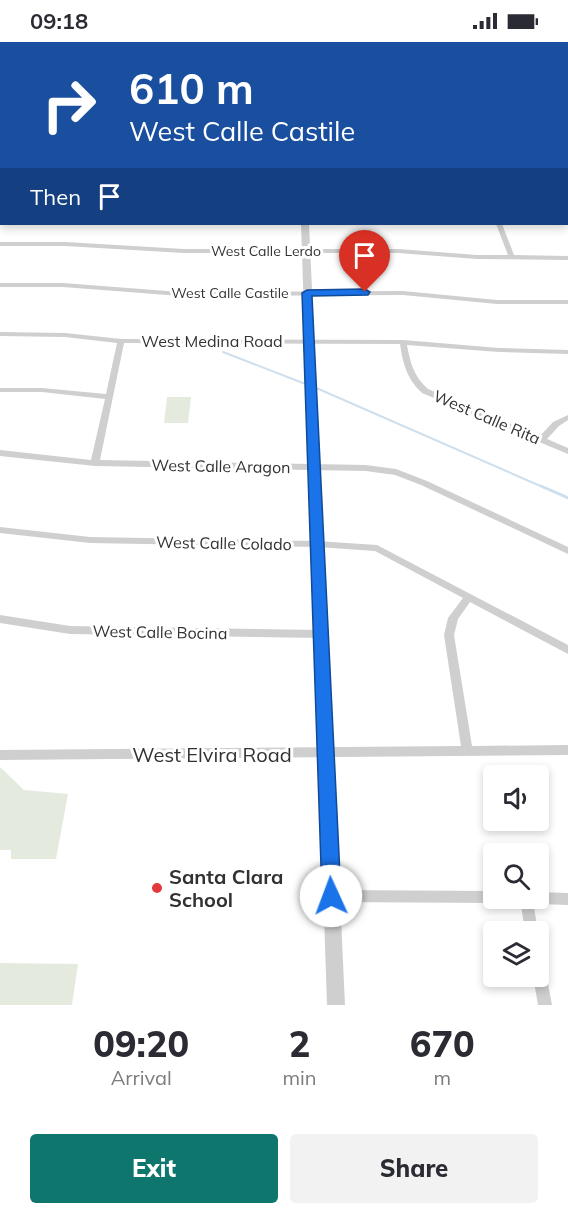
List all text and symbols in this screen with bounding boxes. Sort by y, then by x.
text: 09:18 [30,7,88,35]
text: 610 m [129,62,254,115]
icon: right [30,66,108,144]
text: West Calle Castile [129,114,355,148]
icon: arrive [93,180,126,213]
text: Then [30,183,81,211]
pin [339,230,390,292]
icon: arrive [348,239,381,272]
street label: West Calle Lerdo [211,242,321,260]
street label: West Calle Castile [171,284,289,302]
street label: West Medina Road [141,331,283,351]
street label: West Calle Rita [431,386,543,448]
street label: West Calle Aragon [151,455,291,477]
street label: West Calle Colado [156,532,292,554]
street label: West Calle Bocina [92,621,228,643]
street label: West Elvira Road [132,742,292,767]
map controls [483,765,549,987]
button: sound [483,765,549,831]
button: search [483,843,549,909]
place label: Santa Clara School [169,864,283,912]
position arrow [299,864,363,928]
marker: Santa Clara School [150,881,164,895]
button: layers [483,921,549,987]
text: 09:20 [93,1021,189,1066]
text: 2 [289,1021,310,1066]
text: 670 [410,1021,475,1066]
text: Arrival [111,1065,172,1090]
text: min [282,1065,317,1090]
text: m [433,1065,451,1090]
button: Exit [30,1134,278,1203]
button: Share [290,1134,538,1203]

